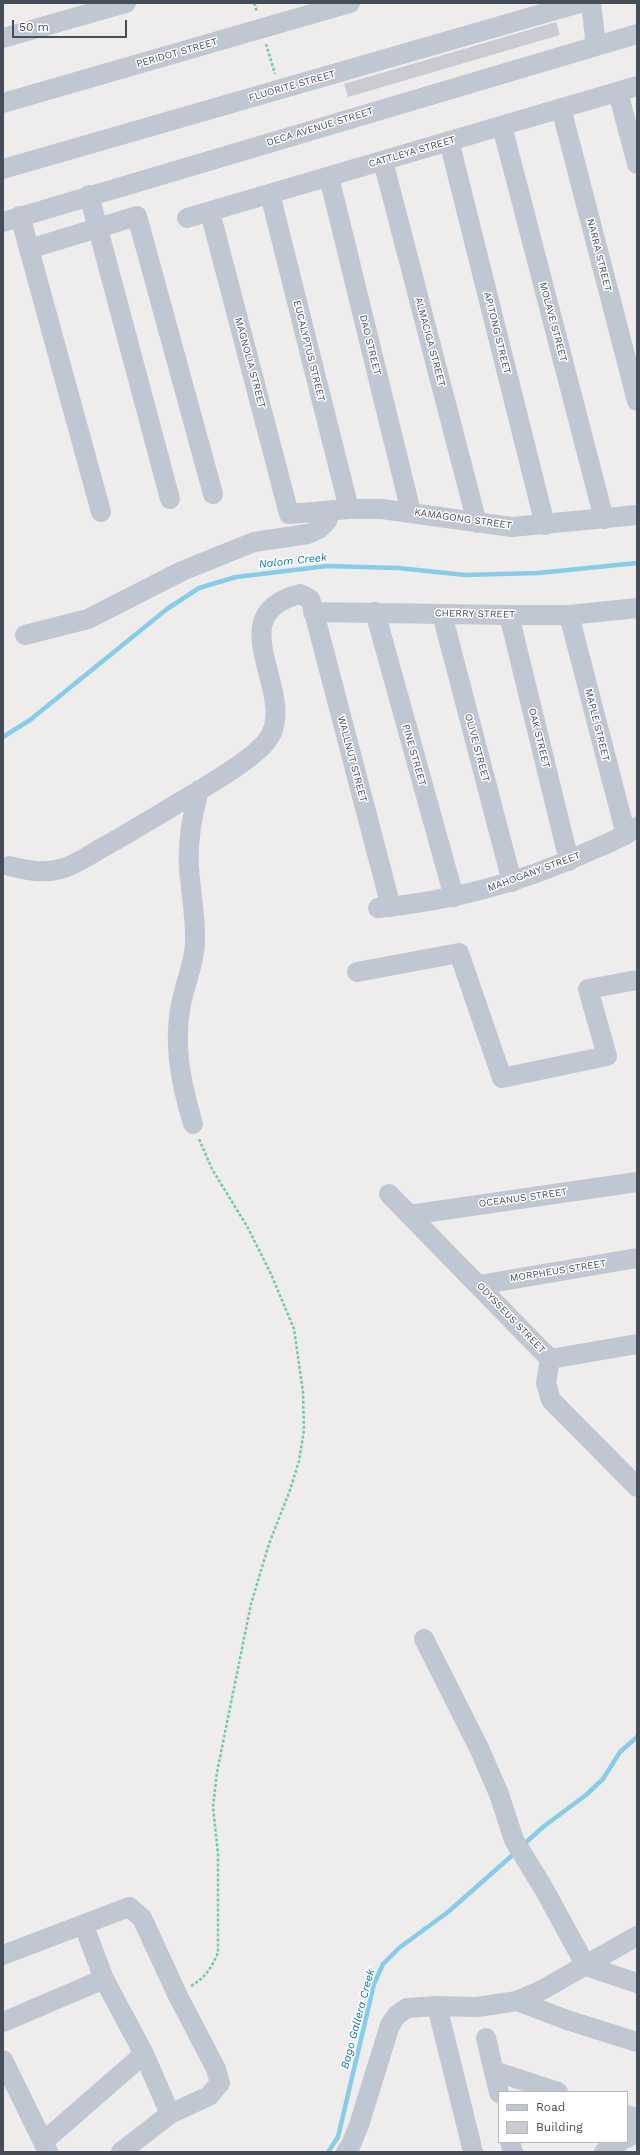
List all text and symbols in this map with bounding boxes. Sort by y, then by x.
scale bar [14,12,129,38]
text: 50 m [19,20,49,34]
street label: PERIDOT STREET [135,36,219,70]
street label: FLUORITE STREET [247,68,337,104]
street label: DECA AVENUE STREET [265,105,375,149]
street label: CATTLEYA STREET [367,134,457,170]
street label: NARRA STREET [584,217,614,293]
street label: MOLAVE STREET [537,281,569,363]
street label: APITONG STREET [481,291,513,375]
street label: ALMACIGA STREET [412,296,448,388]
street label: EUCALYPTUS STREET [291,299,327,403]
street label: DAO STREET [357,314,383,376]
street label: MAGNOLIA STREET [232,316,268,410]
street label: KAMAGONG STREET [413,506,513,532]
water label: Nalom Creek [258,551,328,571]
street label: CHERRY STREET [435,607,515,621]
street label: MAPLE STREET [582,687,612,763]
street label: OAK STREET [526,707,552,769]
street label: OLIVE STREET [462,712,492,784]
street label: WALLNUT STREET [335,714,369,804]
street label: PINE STREET [399,723,429,787]
street label: MAHOGANY STREET [486,850,582,894]
street label: OCEANUS STREET [478,1186,568,1210]
street label: MORPHEUS STREET [509,1257,607,1285]
street label: ODYSSEUS STREET [474,1280,548,1356]
water label: Bago Gallera Creek [338,1968,378,2070]
legend [498,2091,628,2143]
text: Road [536,2100,565,2114]
text: Building [536,2120,583,2134]

